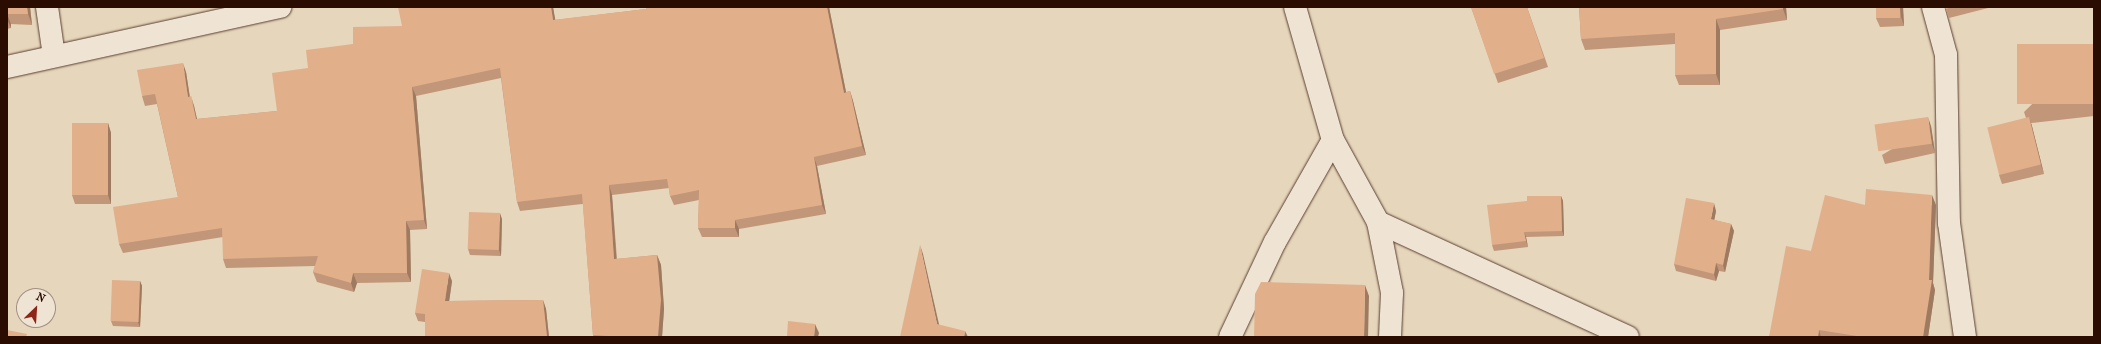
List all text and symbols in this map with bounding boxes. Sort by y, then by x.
north arrow [16,288,56,328]
text: N [34,290,47,305]

